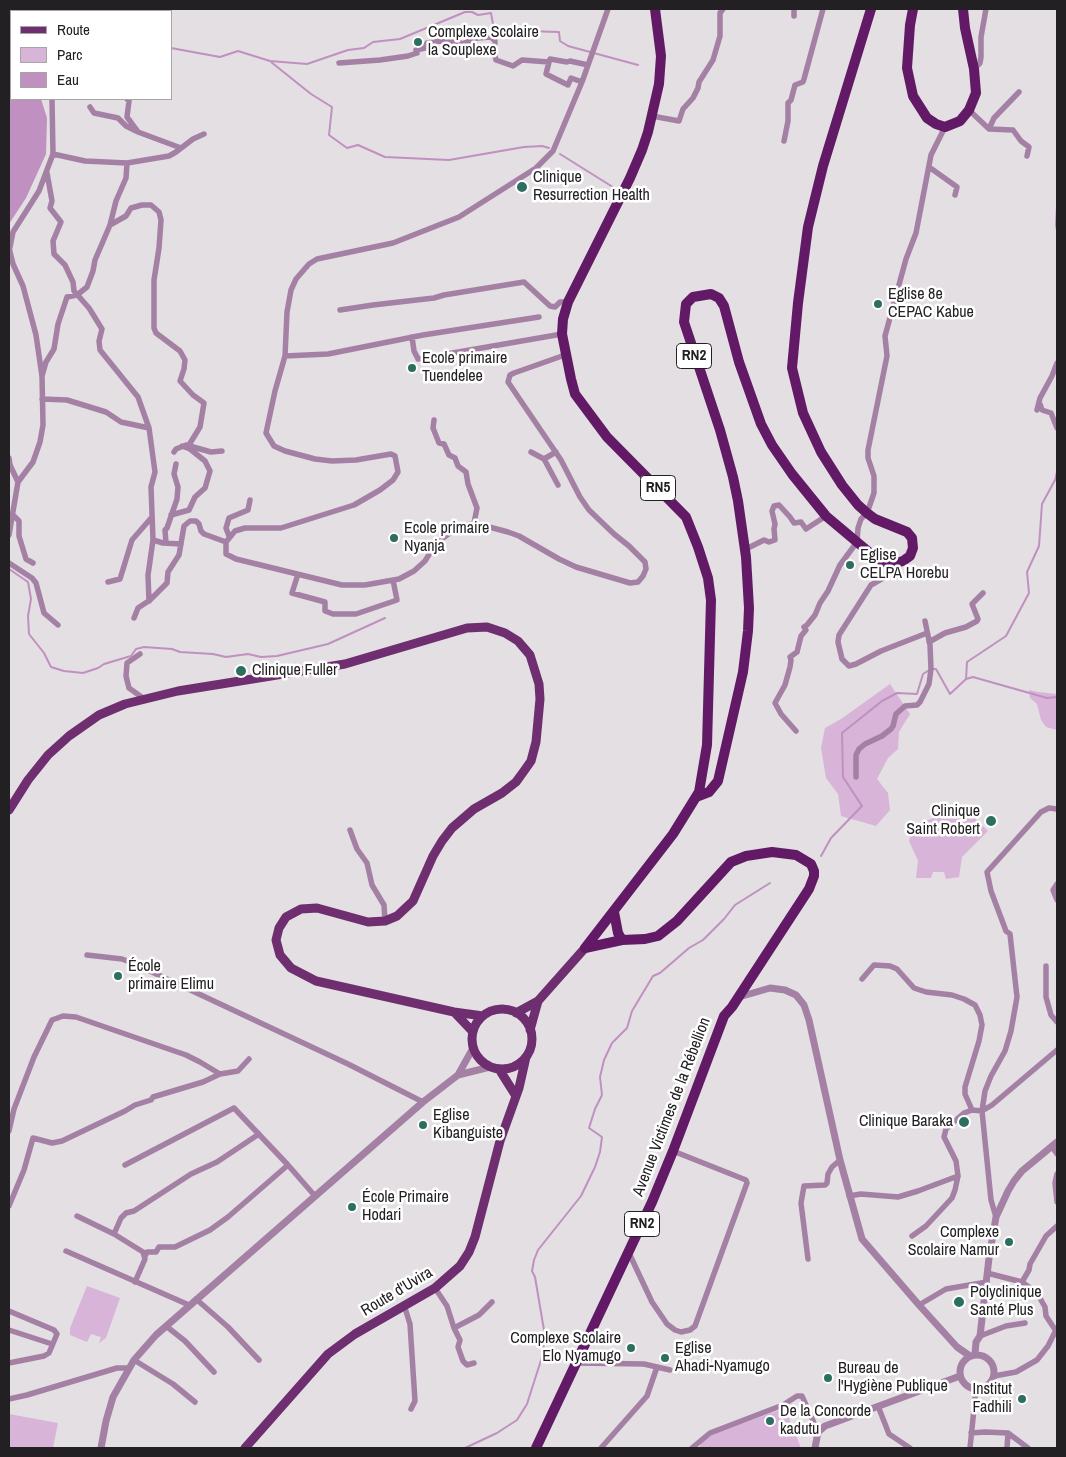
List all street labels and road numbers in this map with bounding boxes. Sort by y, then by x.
road number: RN2 [676,344,712,368]
road number: RN5 [640,476,676,500]
street label: Avenue Victimes de la Rébellion [629,1015,715,1199]
road number: RN2 [624,1212,660,1236]
street label: Route d'Uvira [358,1263,436,1321]

